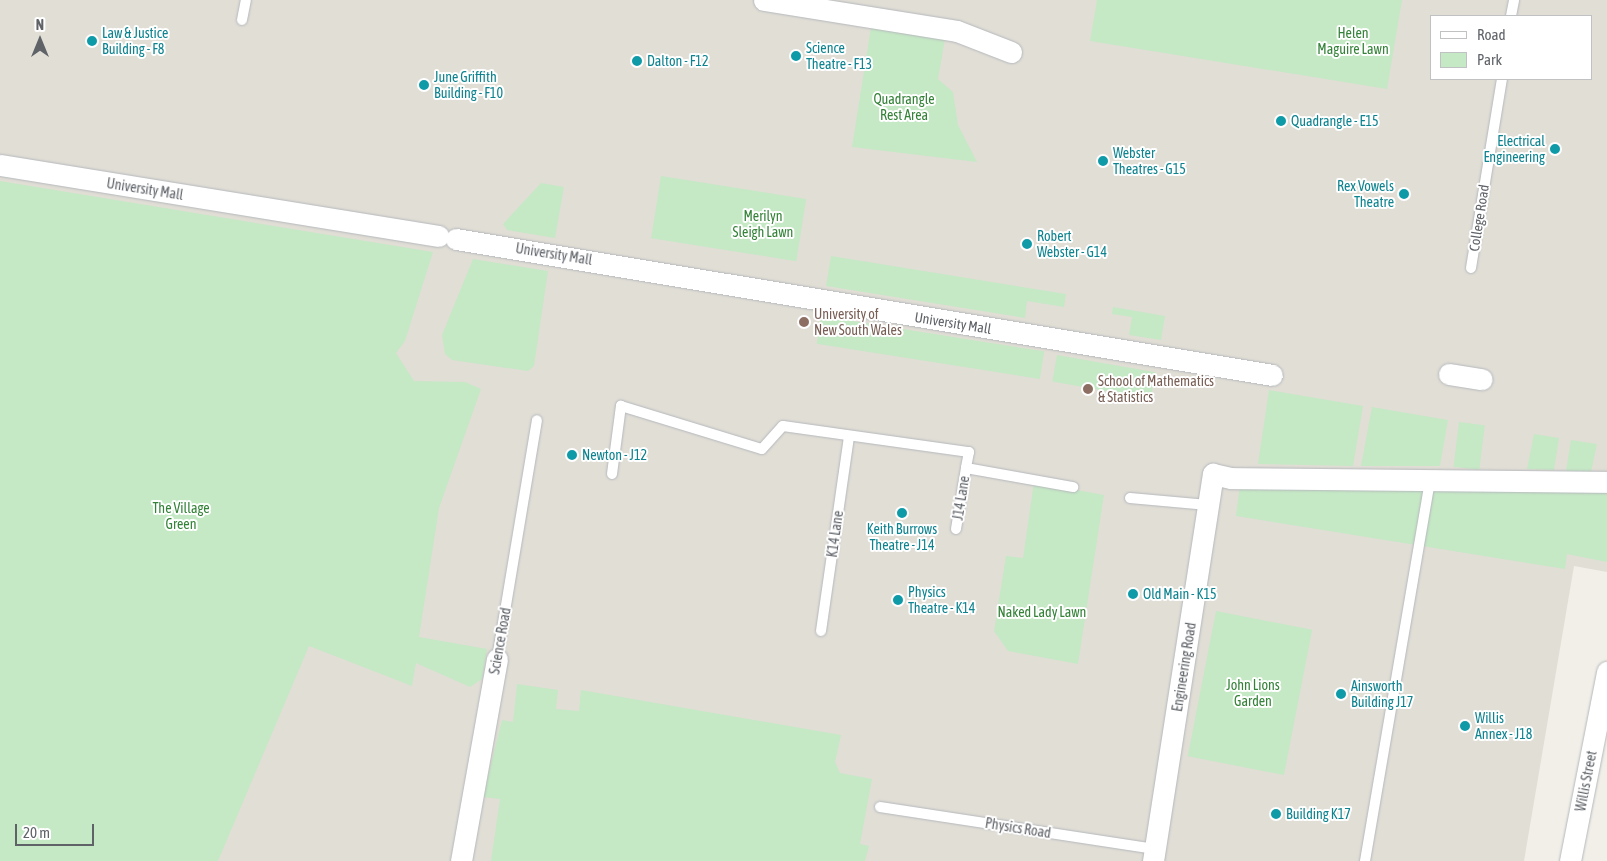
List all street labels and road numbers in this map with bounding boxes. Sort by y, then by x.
street label: University Mall [105,175,185,203]
street label: College Road [1465,183,1493,253]
street label: University Mall [514,240,594,268]
street label: University Mall [913,309,993,337]
street label: J14 Lane [949,475,973,521]
street label: K14 Lane [823,510,847,558]
street label: Science Road [486,606,514,676]
street label: Engineering Road [1169,621,1199,713]
street label: Willis Street [1572,749,1600,813]
street label: Physics Road [984,815,1052,841]

